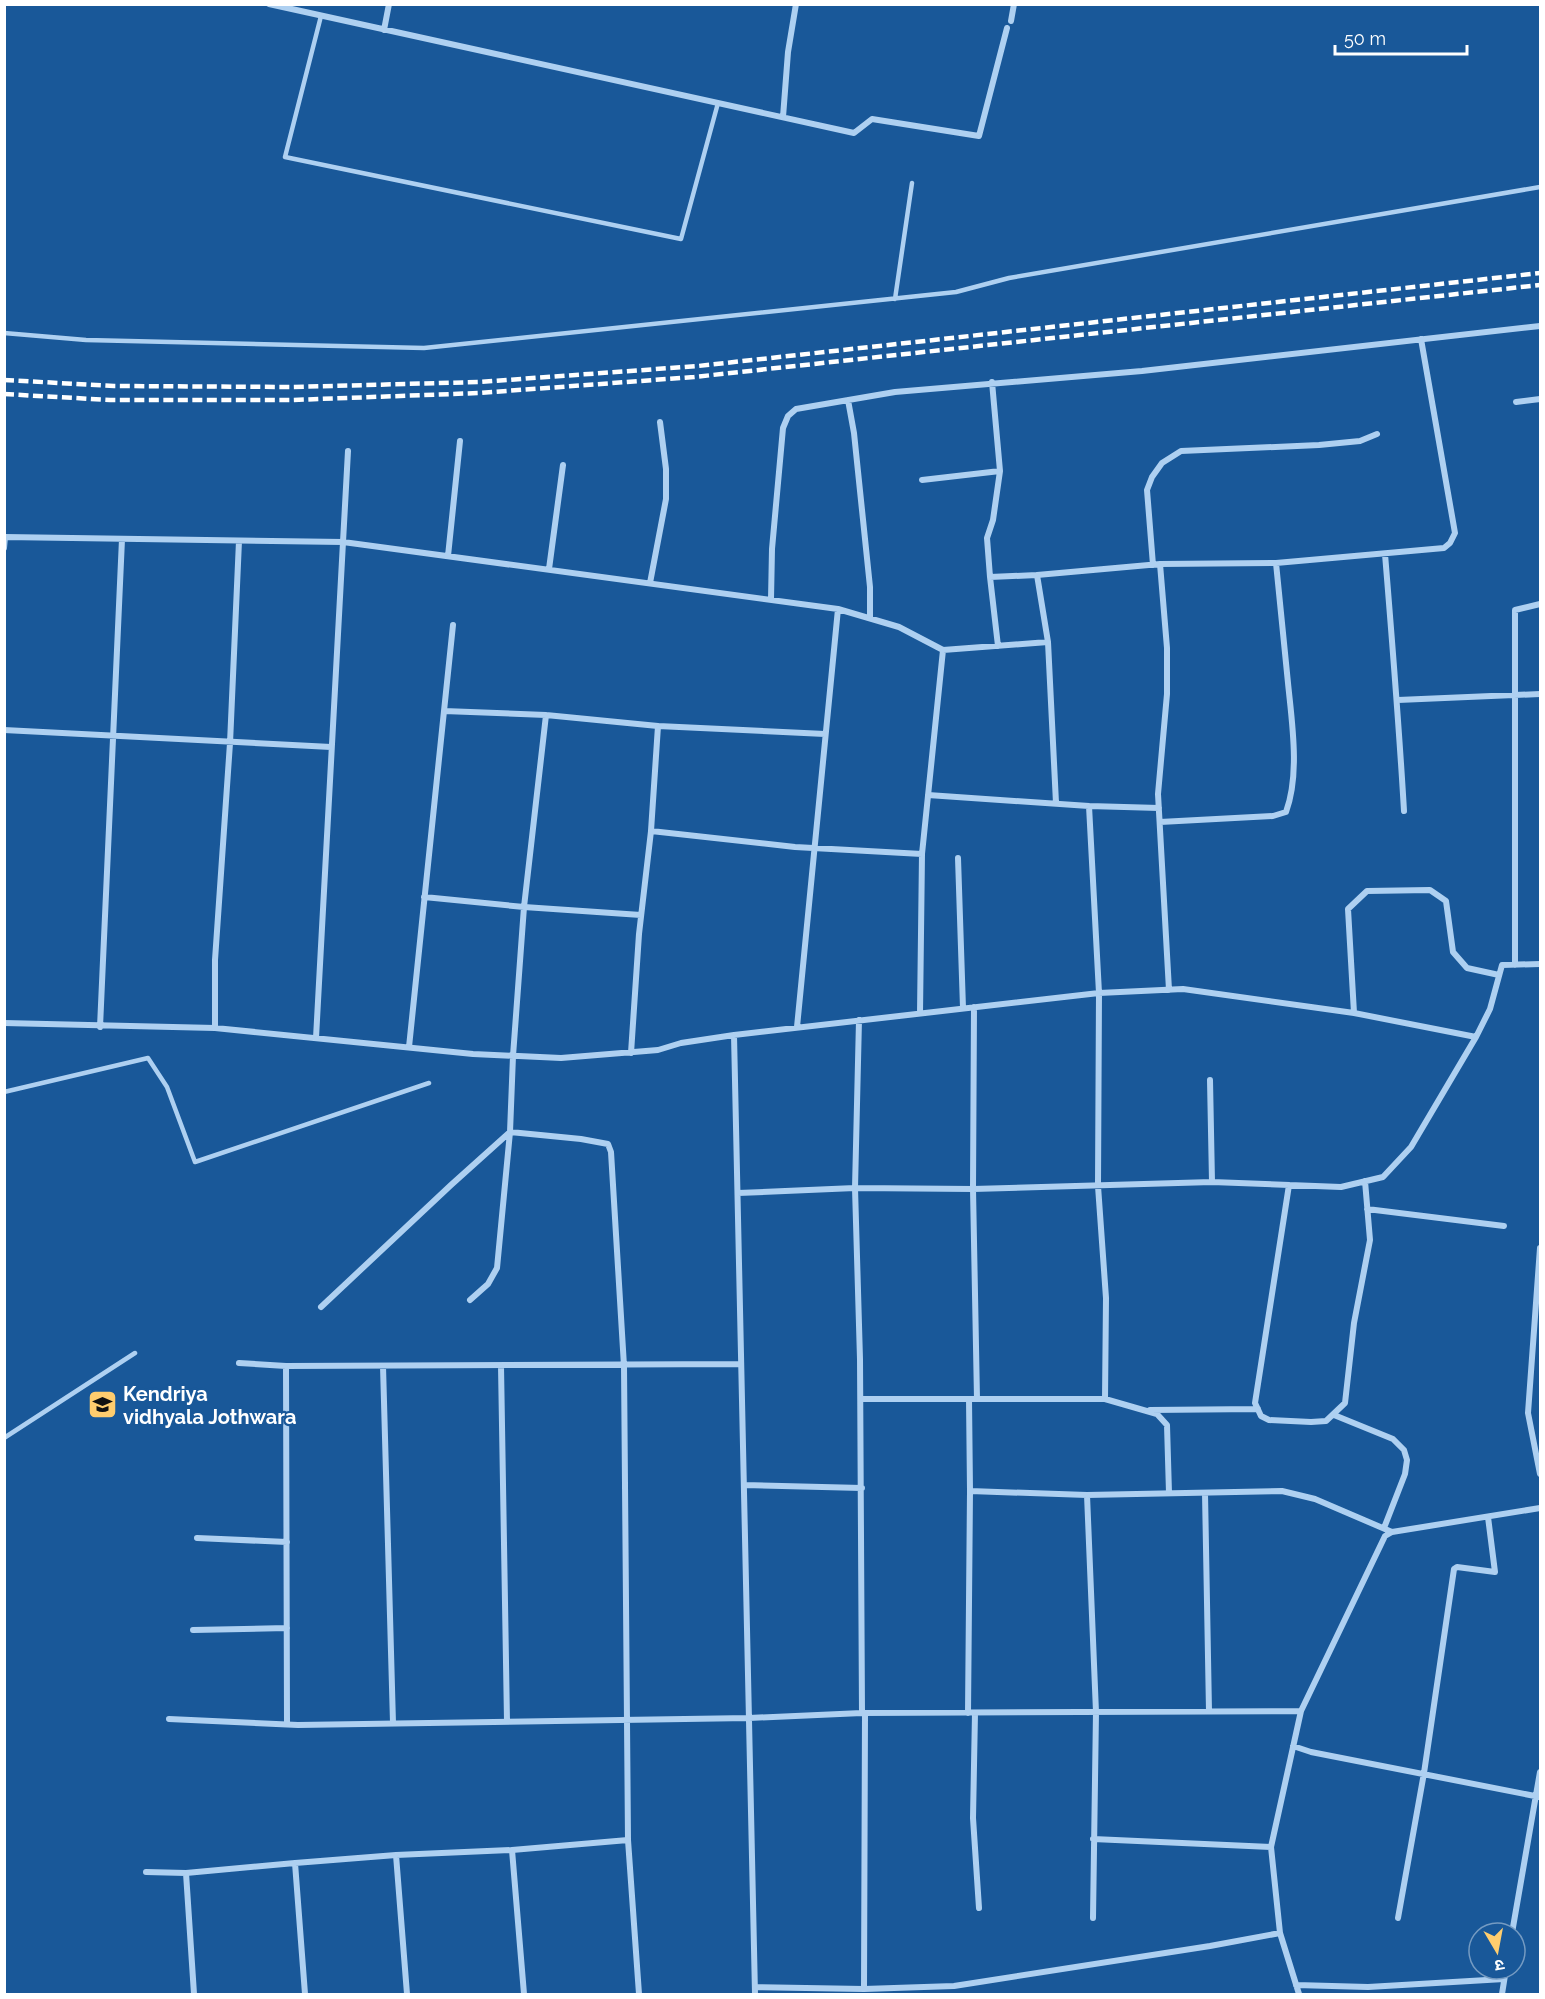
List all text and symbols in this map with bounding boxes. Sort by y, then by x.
scale bar [1335,18,1467,56]
text: 50 m [1344,28,1386,49]
place label: Kendriya vidhyala Jothwara [123,1382,297,1429]
school or university icon: Kendriya vidhyala Jothwara [86,1389,118,1421]
north arrow [1467,1921,1527,1981]
text: उ [1493,1955,1506,1976]

